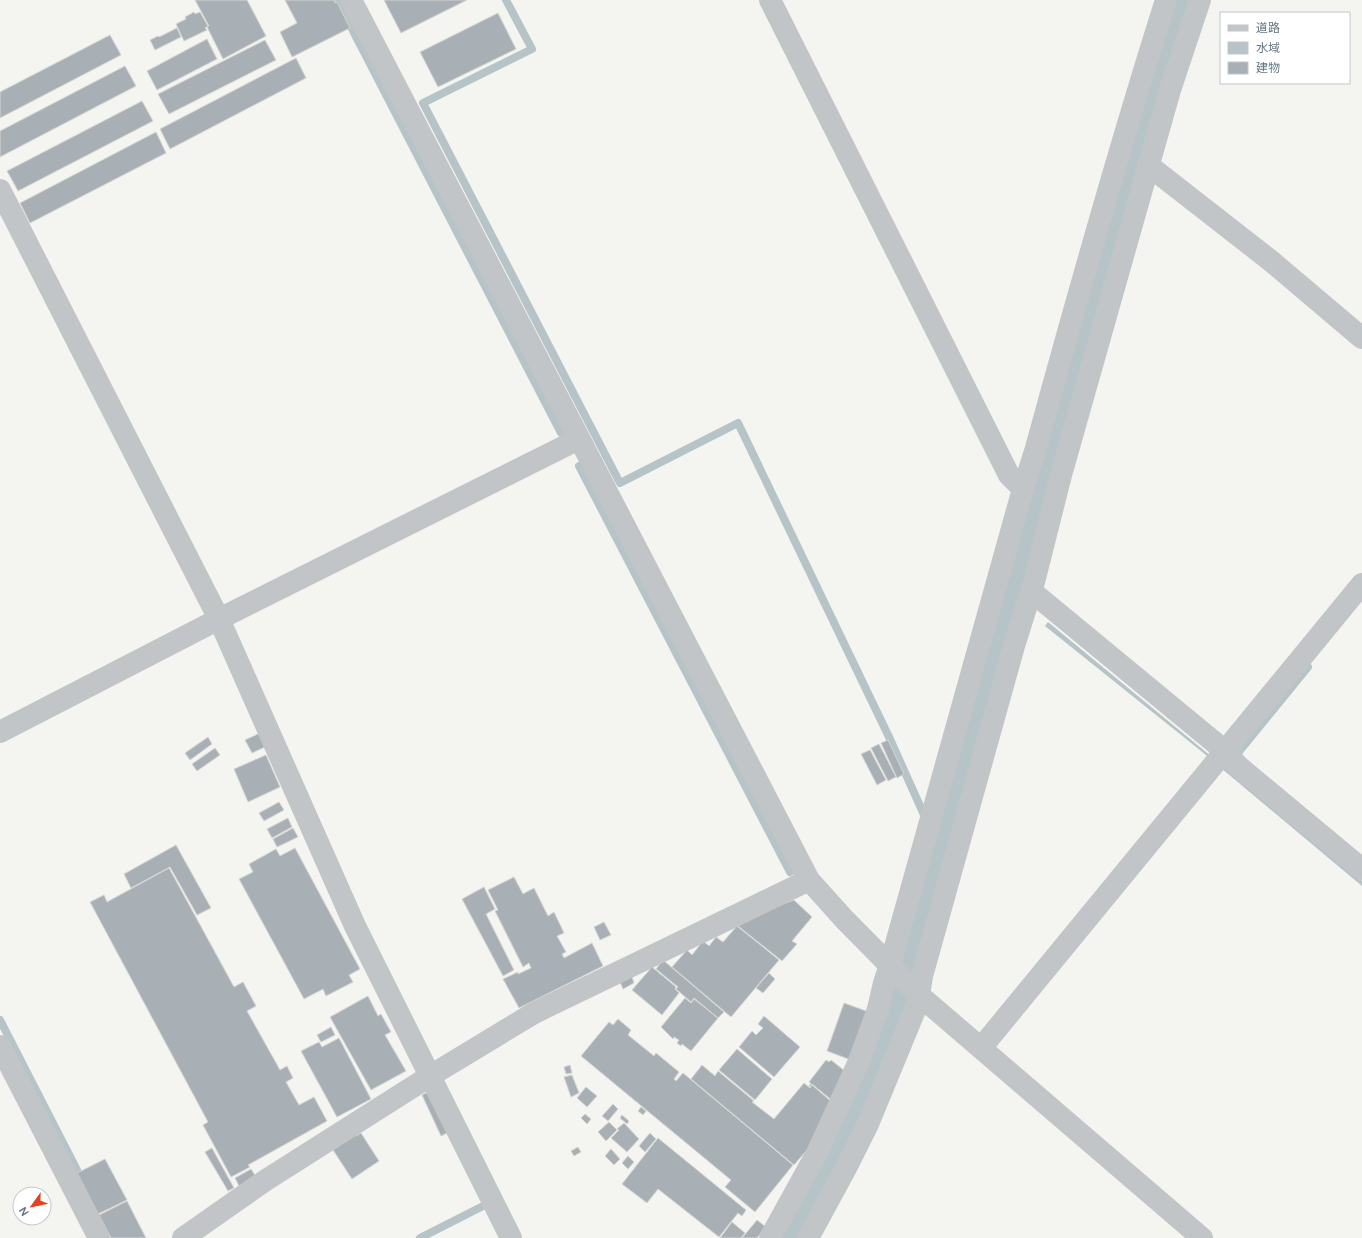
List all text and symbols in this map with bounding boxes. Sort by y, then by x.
legend [1220,12,1350,84]
text: 道路 [1256,20,1280,36]
text: 水域 [1256,40,1280,56]
text: 建物 [1256,60,1280,76]
north arrow [12,1186,52,1226]
text: N [16,1204,32,1219]

